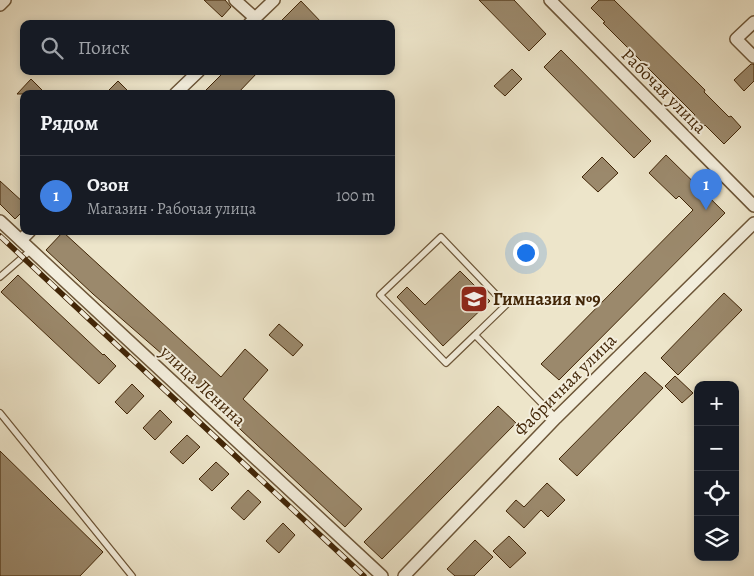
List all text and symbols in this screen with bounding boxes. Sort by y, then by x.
search box [20,20,395,75]
icon: search [38,34,66,62]
text: Поиск [78,35,130,61]
street label: Рабочая улица [616,43,712,139]
text: Рядом [40,109,98,137]
pin: 1 [690,169,722,210]
text: Озон [87,172,129,198]
text: 1 [53,185,59,207]
text: 100 m [336,185,375,207]
text: Магазин · Рабочая улица [87,198,256,220]
your location [513,240,539,266]
school or university icon: Гимназия №9 [459,284,489,314]
place label: Гимназия №9 [493,287,601,311]
street label: Фабричная улица [508,328,622,442]
street label: улица Ленина [154,339,252,432]
map controls [694,381,739,561]
button: + [694,381,739,426]
button: − [694,426,739,471]
button: locate [694,471,739,516]
button: layers [694,516,739,561]

